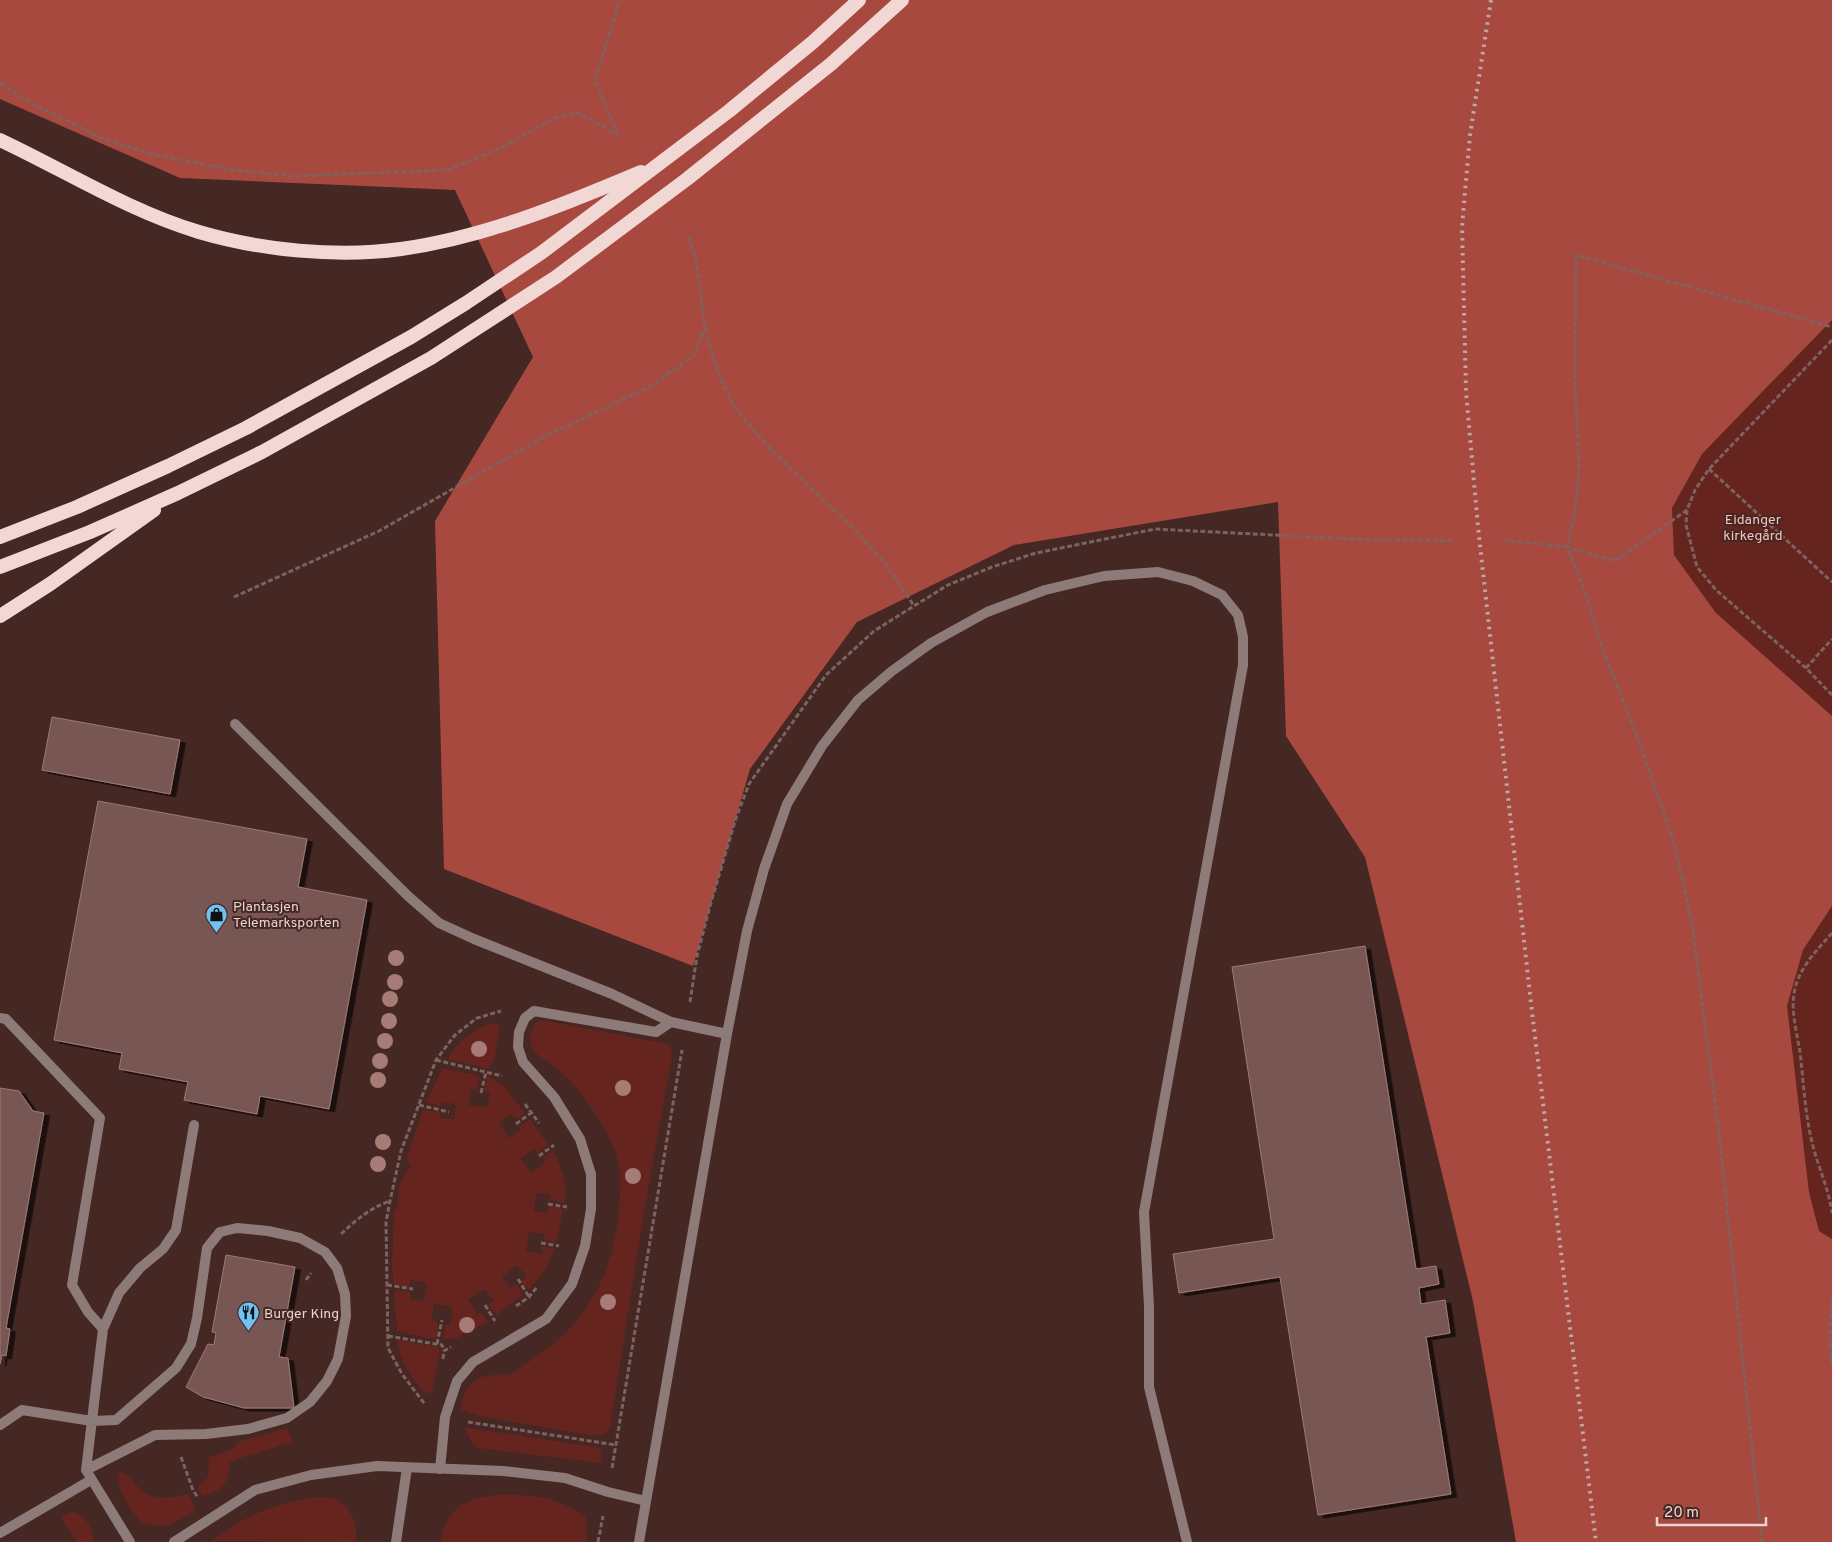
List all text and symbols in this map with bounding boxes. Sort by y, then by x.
park label: Eidanger kirkegård [1723,512,1783,545]
place label: Plantasjen Telemarksporten [233,899,340,932]
shop icon: Plantasjen Telemarksporten [205,902,229,933]
restaurant icon: Burger King [236,1301,260,1332]
place label: Burger King [264,1306,339,1323]
scale bar [1657,1494,1766,1526]
text: 20 m [1664,1504,1699,1523]

